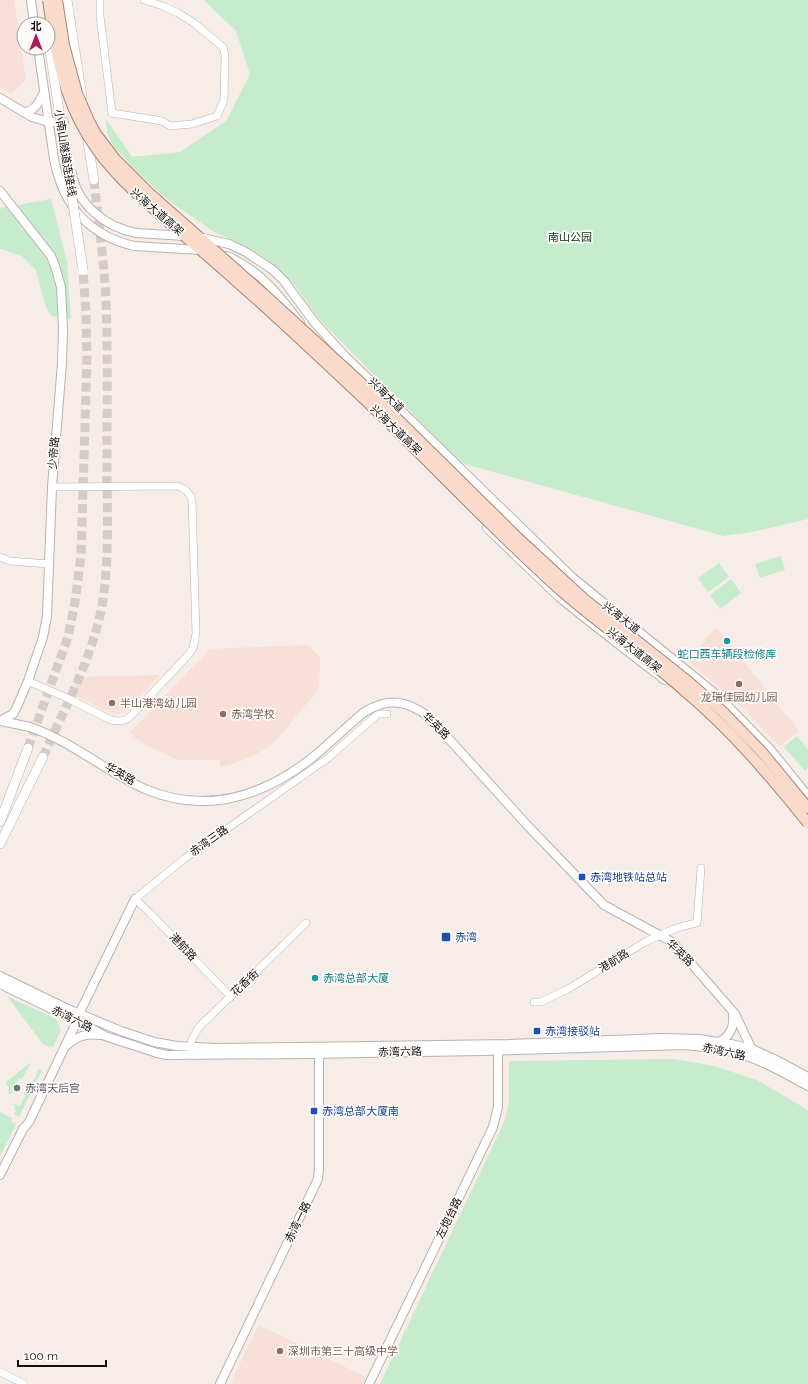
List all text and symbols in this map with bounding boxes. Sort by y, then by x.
north arrow [16,16,56,56]
text: 北 [31,20,42,33]
street label: 小南山隧道连接线 [52,109,78,197]
street label: 兴海大道高架 [128,185,186,239]
park label: 南山公园 [548,231,592,244]
street label: 兴海大道 [366,375,406,415]
street label: 兴海大道高架 [368,402,424,458]
street label: 少帝路 [46,436,62,470]
street label: 兴海大道 [600,599,642,637]
street label: 兴海大道高架 [604,625,664,675]
marker: 蛇口西车辆段检修库 [722,636,732,646]
place label: 蛇口西车辆段检修库 [678,648,777,661]
marker: 龙瑞佳园幼儿园 [734,679,744,689]
place label: 龙瑞佳园幼儿园 [701,691,778,704]
place label: 半山港湾幼儿园 [120,697,197,710]
marker: 半山港湾幼儿园 [107,698,117,708]
place label: 赤湾学校 [231,708,275,721]
marker: 赤湾学校 [218,709,228,719]
street label: 华英路 [420,710,452,742]
street label: 华英路 [102,760,138,788]
street label: 赤湾三路 [187,823,231,859]
place label: 赤湾地铁站总站 [590,871,667,884]
marker: 赤湾地铁站总站 [577,872,587,882]
street label: 港航路 [167,931,199,963]
marker: 赤湾 [440,931,452,943]
place label: 赤湾 [455,931,477,944]
street label: 华英路 [664,937,696,969]
street label: 港航路 [597,947,631,975]
street label: 花香街 [228,967,262,999]
place label: 赤湾总部大厦 [323,972,389,985]
marker: 赤湾总部大厦 [310,973,320,983]
street label: 赤湾六路 [49,1004,95,1034]
place label: 赤湾接驳站 [545,1025,600,1038]
marker: 赤湾接驳站 [532,1026,542,1036]
street label: 赤湾六路 [701,1041,747,1063]
street label: 赤湾六路 [378,1045,422,1059]
place label: 赤湾天后宫 [25,1082,80,1095]
marker: 赤湾天后宫 [12,1083,22,1093]
place label: 赤湾总部大厦南 [322,1105,399,1118]
marker: 赤湾总部大厦南 [309,1106,319,1116]
street label: 左炮台路 [434,1195,464,1241]
street label: 赤湾一路 [283,1199,313,1245]
scale bar [18,1342,106,1368]
place label: 深圳市第三十高级中学 [288,1345,398,1358]
marker: 深圳市第三十高级中学 [275,1346,285,1356]
text: 100 m [24,1349,58,1363]

